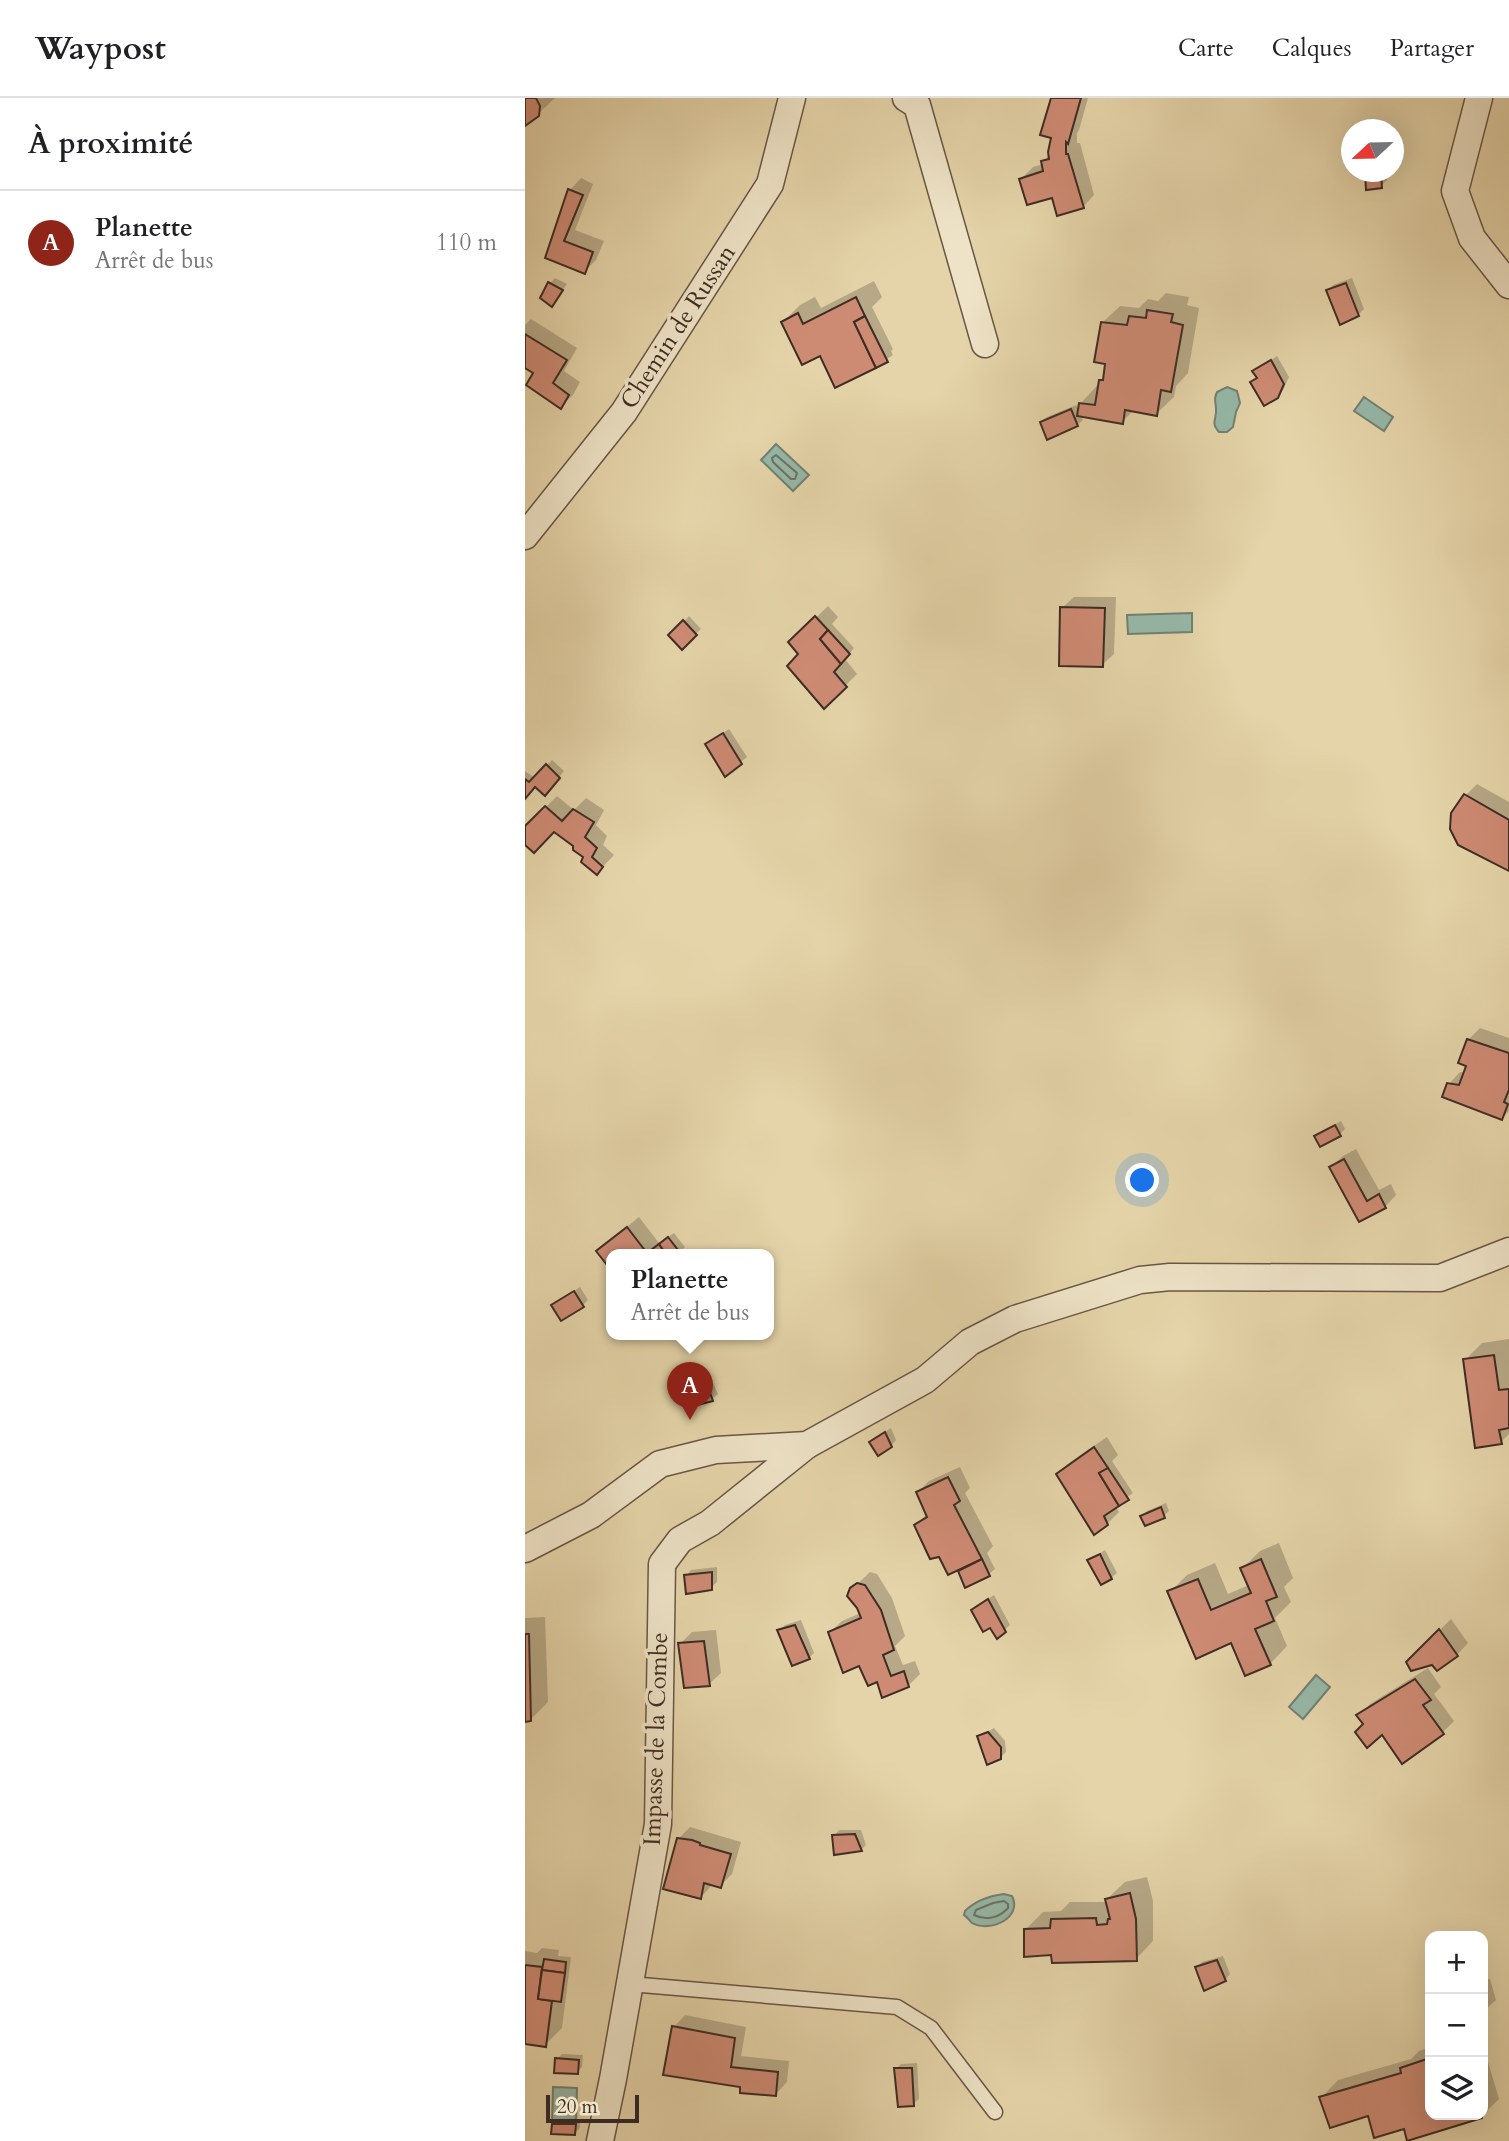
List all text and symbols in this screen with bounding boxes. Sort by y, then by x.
text: Waypost [35,26,166,71]
text: Carte [1178,32,1234,65]
text: Calques [1272,32,1352,65]
text: Partager [1390,32,1474,65]
north arrow [1341,119,1404,182]
text: À proximité [28,123,193,164]
text: Planette [95,210,193,245]
text: A [42,227,60,258]
text: 110 m [436,227,497,258]
street label: Chemin de Russan [613,238,744,415]
text: Arrêt de bus [95,245,214,276]
your location [1125,1163,1159,1197]
popup [606,1249,774,1340]
text: Planette [631,1262,729,1297]
text: Arrêt de bus [631,1297,749,1328]
pin: A [667,1362,713,1420]
street label: Impasse de la Combe [636,1632,676,1846]
map controls [1425,1931,1488,2120]
button: + [1425,1931,1488,1994]
button: − [1425,1994,1488,2057]
button: layers [1425,2057,1488,2120]
scale bar [546,2092,639,2124]
text: 20 m [557,2094,598,2120]

